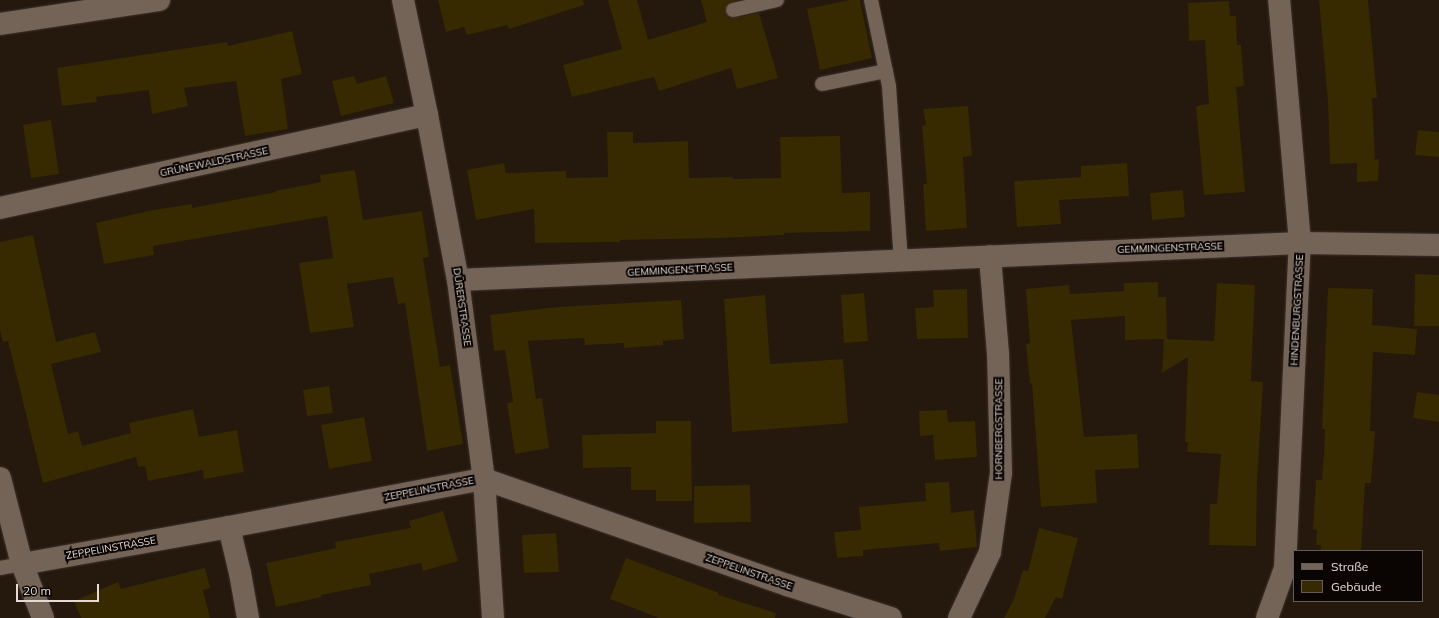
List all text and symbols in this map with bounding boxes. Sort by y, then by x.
street label: GRÜNEWALDSTRASSE [159,145,269,179]
street label: GEMMINGENSTRASSE [1117,240,1223,256]
street label: HINDENBURGSTRASSE [1288,254,1306,366]
street label: GEMMINGENSTRASSE [627,261,733,279]
street label: DÜRERSTRASSE [451,267,473,347]
street label: HORNBERGSTRASSE [993,378,1005,480]
street label: ZEPPELINSTRASSE [383,474,475,504]
street label: ZEPPELINSTRASSE [65,534,157,562]
legend [1293,550,1423,602]
street label: ZEPPELINSTRASSE [704,552,794,592]
text: Straße [1331,559,1368,574]
scale bar [18,576,101,602]
text: Gebäude [1331,579,1381,594]
text: 20 m [23,583,51,598]

